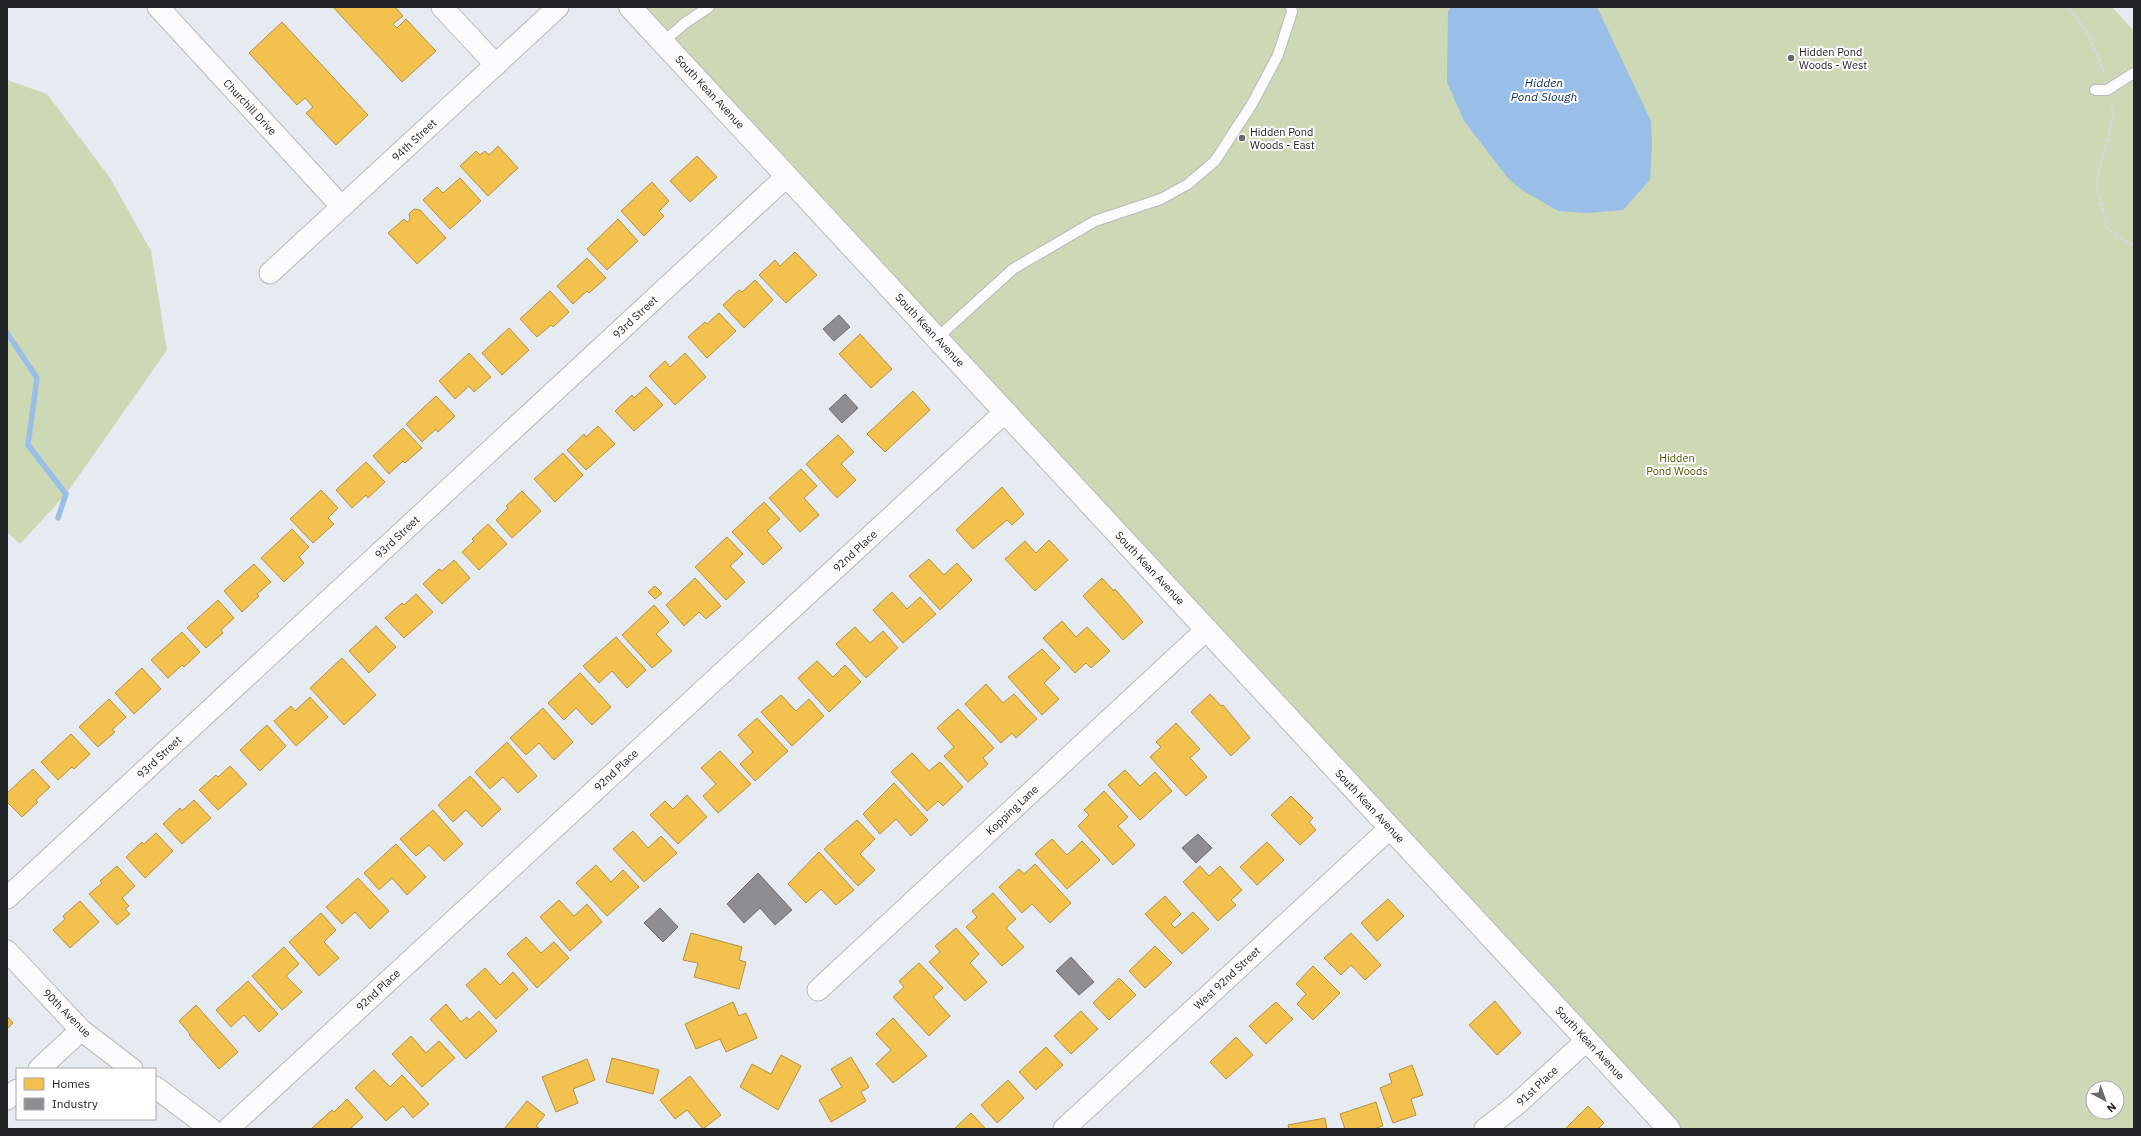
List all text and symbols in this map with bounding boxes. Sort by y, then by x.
place label: Hidden Pond Woods - West [1799,45,1867,72]
street label: South Kean Avenue [672,52,748,132]
marker: Hidden Pond Woods - West [1786,53,1796,63]
water label: Hidden Pond Slough [1511,75,1577,104]
street label: Churchill Drive [220,76,280,138]
street label: 94th Street [389,116,439,164]
place label: Hidden Pond Woods - East [1250,125,1315,152]
marker: Hidden Pond Woods - East [1237,133,1247,143]
street label: South Kean Avenue [892,290,968,370]
street label: 93rd Street [610,293,660,341]
park label: Hidden Pond Woods [1646,451,1708,478]
street label: 93rd Street [372,513,422,561]
street label: 92nd Place [830,527,880,575]
street label: South Kean Avenue [1112,528,1188,608]
street label: 93rd Street [134,733,184,781]
street label: 92nd Place [591,746,641,794]
street label: South Kean Avenue [1332,766,1408,846]
street label: Kopping Lane [983,782,1041,838]
street label: West 92nd Street [1191,943,1263,1012]
street label: 92nd Place [353,966,403,1014]
street label: 90th Avenue [40,986,94,1040]
street label: South Kean Avenue [1552,1003,1628,1083]
street label: 91st Place [1513,1063,1561,1109]
legend [16,1068,156,1120]
text: Homes [52,1076,90,1091]
north arrow [2085,1080,2125,1120]
text: Industry [52,1096,98,1111]
text: N [2104,1100,2119,1115]

